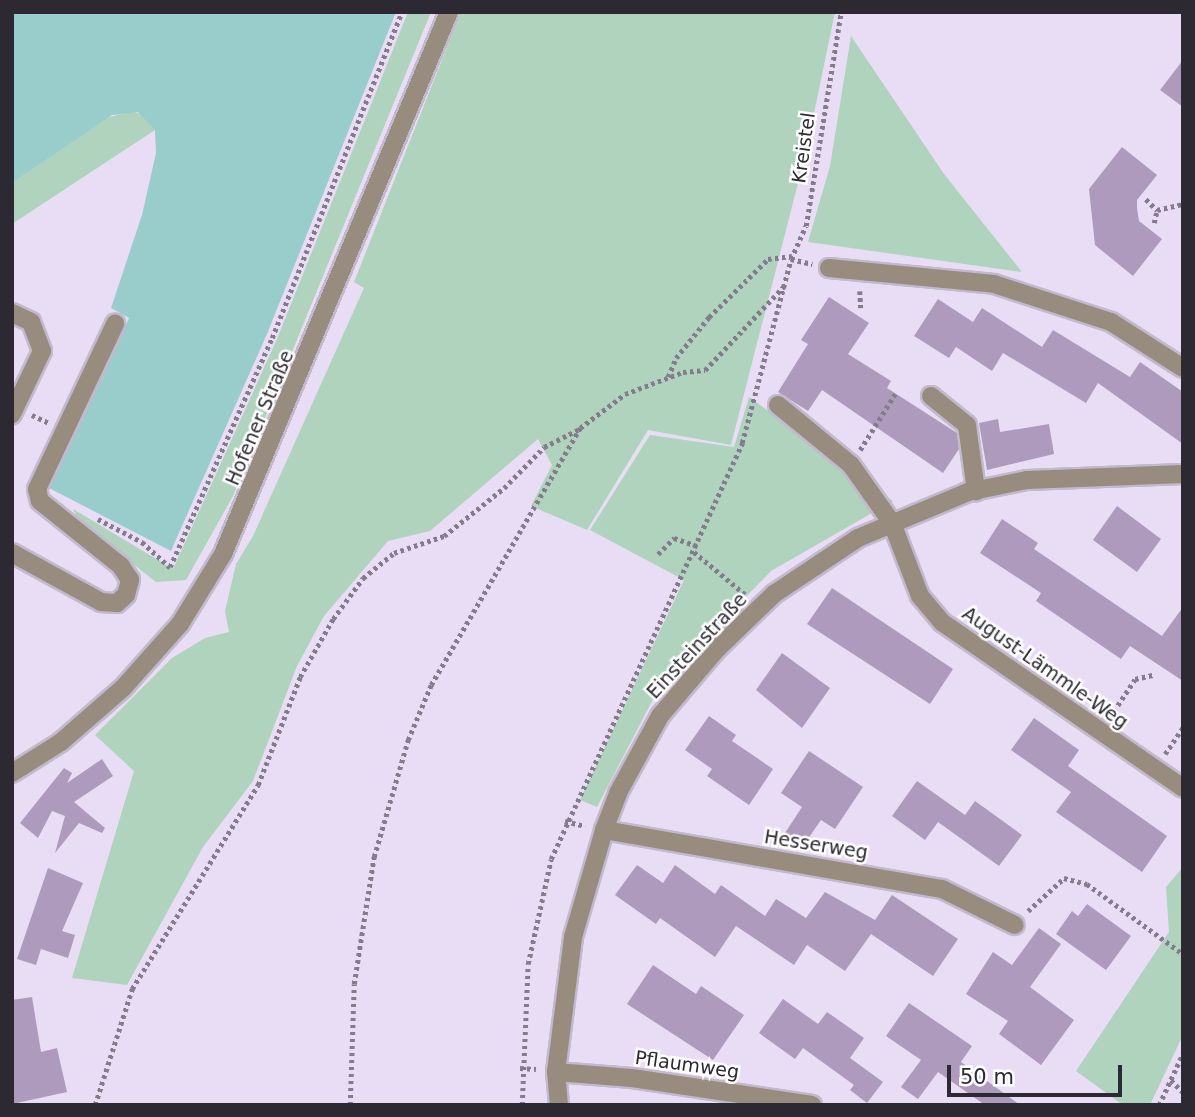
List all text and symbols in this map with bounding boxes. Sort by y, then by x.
street label: Kreistel [788,111,820,185]
street label: Hofener Straße [221,347,299,489]
street label: Einsteinstraße [642,588,752,704]
street label: August-Lämmle-Weg [958,602,1132,734]
street label: Hesserweg [763,826,869,864]
street label: Pflaumweg [633,1046,741,1084]
scale bar [950,1050,1125,1094]
text: 50 m [960,1065,1014,1089]

